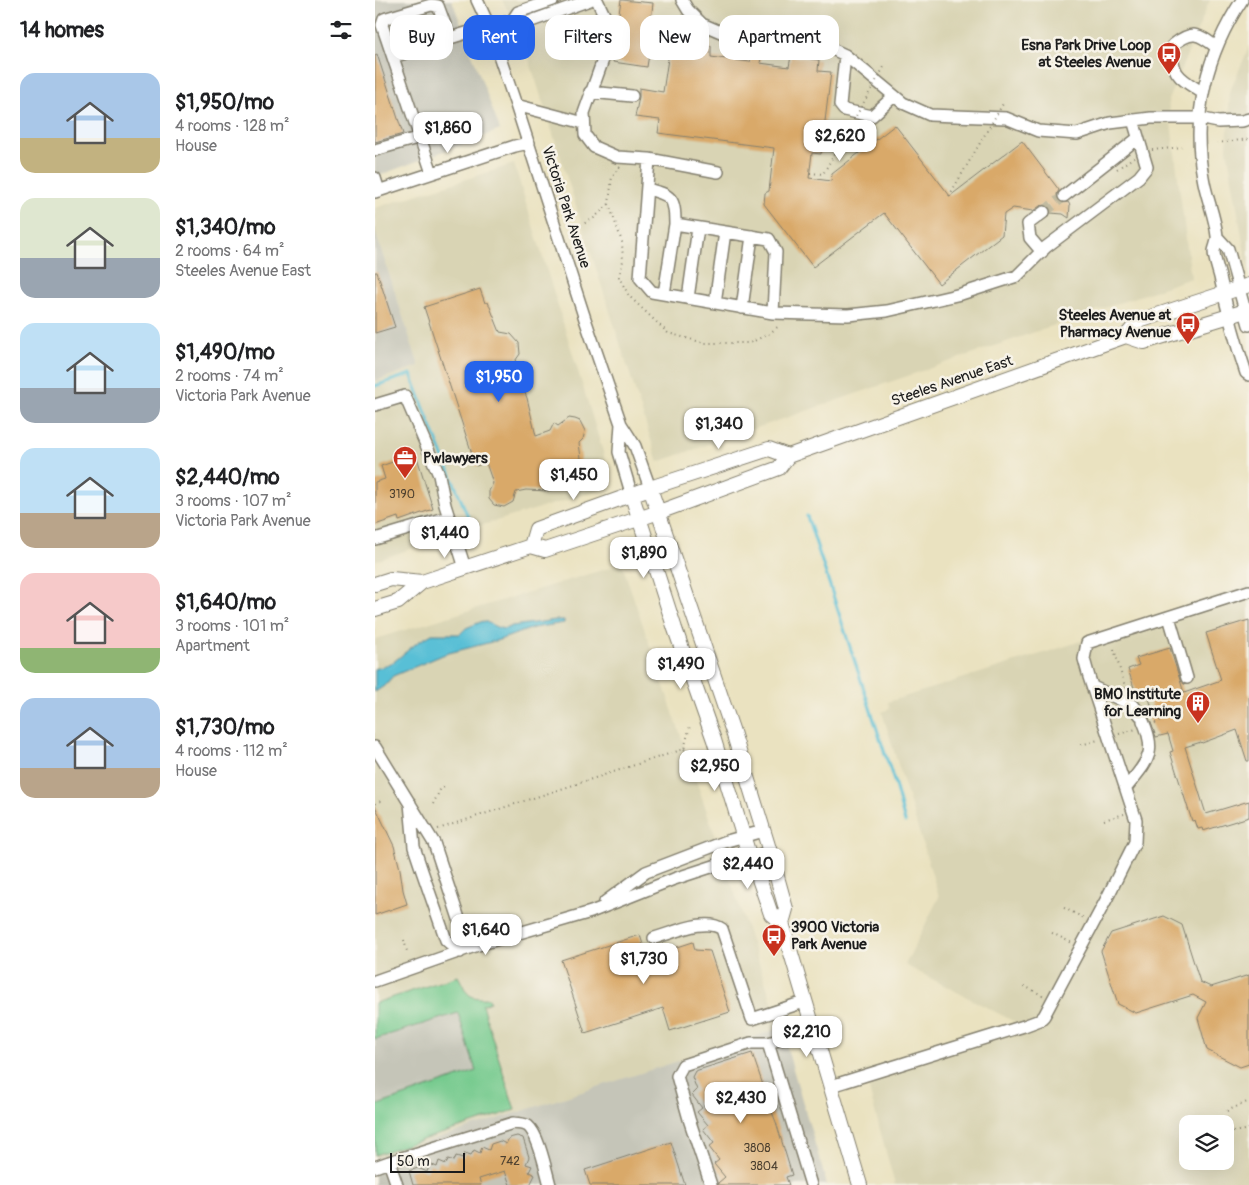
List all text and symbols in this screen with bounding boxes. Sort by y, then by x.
chip: Buy [390,15,453,60]
chip: Rent [463,15,535,60]
chip: Filters [545,15,630,60]
chip: New [640,15,709,60]
chip: Apartment [719,15,839,60]
icon: filters [327,16,355,44]
text: 14 homes [20,17,104,44]
place label: Esna Park Drive Loop at Steeles Avenue [1021,36,1152,72]
bus stop icon: Esna Park Drive Loop at Steeles Avenue [1156,41,1182,75]
text: $1,950/mo [175,89,274,116]
icon: home [60,93,120,153]
pin: $1,860 [407,112,489,154]
text: 4 rooms · 128 m² [175,116,290,136]
text: $1,860 [424,118,472,138]
pin: $2,620 [799,120,881,162]
text: $2,620 [815,126,865,146]
text: House [175,136,217,156]
street label: Victoria Park Avenue [537,144,595,271]
text: $1,340/mo [175,214,276,241]
icon: home [60,218,120,278]
text: 2 rooms · 64 m² [175,241,285,261]
text: Steeles Avenue East [175,261,311,281]
place label: Steeles Avenue at Pharmacy Avenue [1059,306,1172,342]
bus stop icon: Steeles Avenue at Pharmacy Avenue [1175,311,1201,345]
text: $1,490/mo [175,339,275,366]
icon: home [60,343,120,403]
street label: Steeles Avenue East [889,351,1016,411]
pin: $1,950 [458,360,540,403]
text: 2 rooms · 74 m² [175,366,284,386]
text: $1,950 [476,367,522,387]
text: Victoria Park Avenue [175,386,311,406]
pin: $1,340 [678,408,760,450]
text: $1,340 [695,414,743,434]
office icon: Pwlawyers [392,445,418,479]
place label: Pwlawyers [423,449,488,468]
pin: $1,450 [533,458,615,501]
text: $2,440/mo [175,464,280,491]
text: $1,450 [550,465,598,485]
icon: home [60,468,120,528]
house number: 3190 [389,487,415,502]
text: 3 rooms · 107 m² [175,491,292,511]
text: Victoria Park Avenue [175,511,311,531]
pin: $1,440 [404,516,486,559]
text: $1,440 [421,523,469,543]
pin: $1,890 [603,536,685,579]
text: $1,890 [621,543,667,563]
text: $1,640/mo [175,589,276,616]
icon: home [60,593,120,653]
text: 3 rooms · 101 m² [175,616,289,636]
text: Apartment [175,636,250,656]
pin: $1,490 [640,648,722,690]
text: $1,490 [657,654,705,674]
place label: BMO Institute for Learning [1094,685,1182,721]
building icon: BMO Institute for Learning [1185,690,1211,724]
text: $1,730/mo [175,714,275,741]
icon: home [60,718,120,778]
text: 4 rooms · 112 m² [175,741,288,761]
pin: $2,950 [674,750,756,792]
text: $2,950 [690,756,740,776]
text: House [175,761,217,781]
pin: $2,440 [707,848,789,890]
text: $2,440 [722,854,774,874]
pin: $1,640 [445,914,527,956]
place label: 3900 Victoria Park Avenue [791,918,879,954]
text: $1,640 [462,920,510,940]
bus stop icon: 3900 Victoria Park Avenue [761,923,787,957]
pin: $1,730 [603,942,685,985]
text: $1,730 [620,949,668,969]
pin: $2,210 [766,1016,848,1058]
text: $2,210 [783,1022,831,1042]
pin: $2,430 [700,1082,782,1124]
text: $2,430 [716,1088,766,1108]
map controls [1179,1115,1234,1170]
button: layers [1179,1115,1234,1170]
house number: 3808 [744,1141,771,1156]
scale bar [390,1150,465,1173]
text: 50 m [397,1153,430,1170]
house number: 742 [500,1154,520,1169]
house number: 3804 [750,1159,778,1174]

